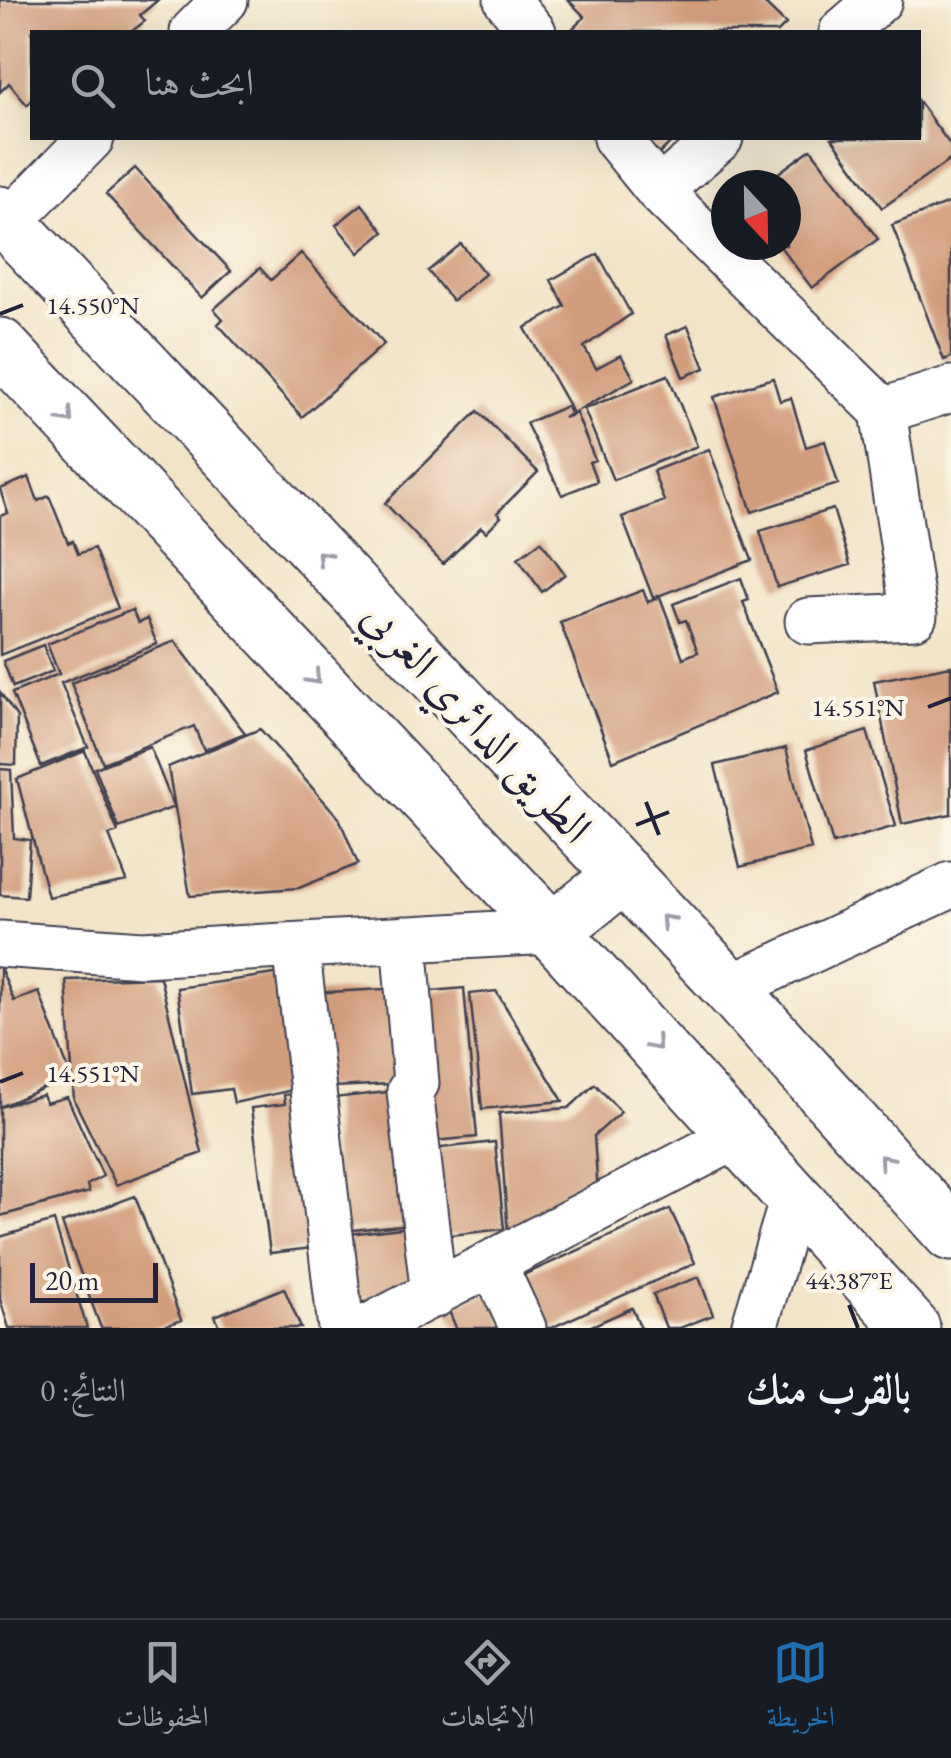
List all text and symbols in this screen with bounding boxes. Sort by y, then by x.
search box [30,30,921,140]
text: ابحث هنا [145,57,254,106]
icon: search [65,58,120,113]
north arrow [711,170,801,260]
text: 14.550°N [47,289,140,321]
one-way arrow [55,405,73,423]
one-way arrow [317,550,335,569]
street label: الطريق الدائري الغربي [344,587,606,860]
one-way arrow [302,667,320,685]
text: 14.551°N [812,691,905,723]
one-way arrow [661,914,679,932]
one-way arrow [643,1032,661,1051]
text: 14.551°N [47,1057,140,1089]
one-way arrow [879,1154,897,1173]
scale bar [30,1258,158,1302]
text: 20 m [45,1262,99,1298]
text: 44.387°E [805,1264,893,1296]
text: بالقرب منك [746,1361,911,1416]
text: النتائج: 0 [40,1369,126,1411]
tab: المحفوظات [116,1635,208,1744]
tab: الاتجاهات [441,1635,534,1744]
tab: الخريطة [767,1635,835,1744]

